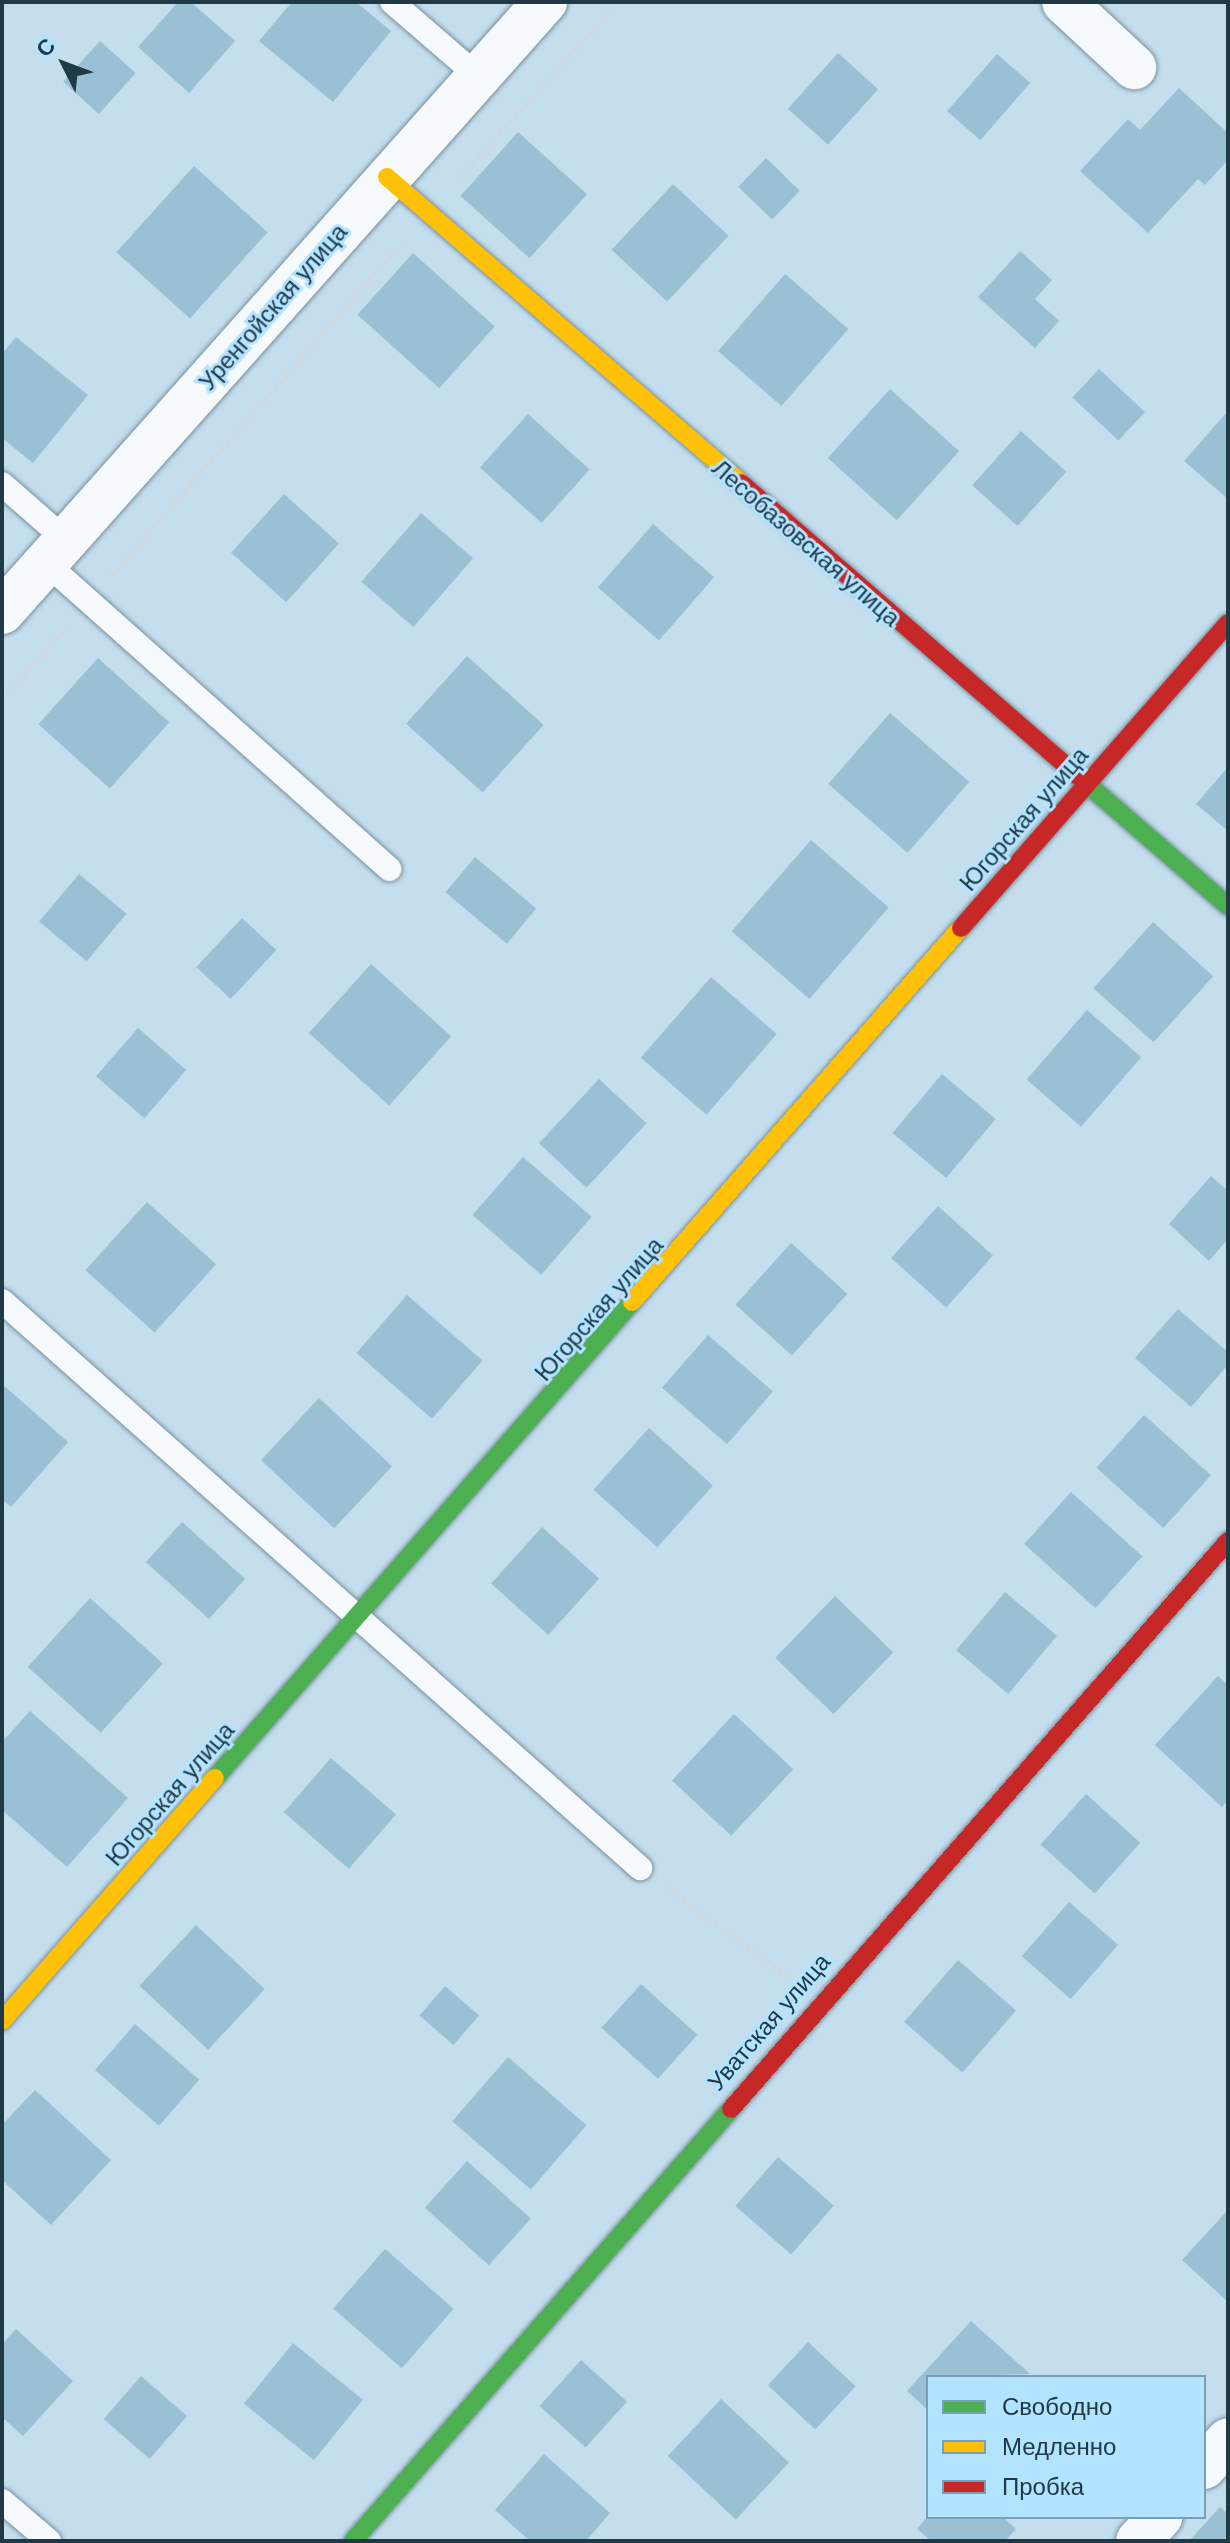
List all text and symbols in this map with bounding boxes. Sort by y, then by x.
north arrow [24,24,104,104]
text: С [31,33,60,62]
street label: Уренгойская улица [193,218,353,396]
street label: Лесобазовская улица [706,454,906,632]
street label: Югорская улица [954,741,1094,897]
street label: Югорская улица [529,1231,669,1387]
street label: Югорская улица [100,1716,240,1872]
street label: Уватская улица [702,1948,836,2096]
legend [926,2375,1206,2519]
text: Свободно [1002,2393,1112,2420]
text: Медленно [1002,2433,1116,2460]
text: Пробка [1002,2473,1084,2500]

